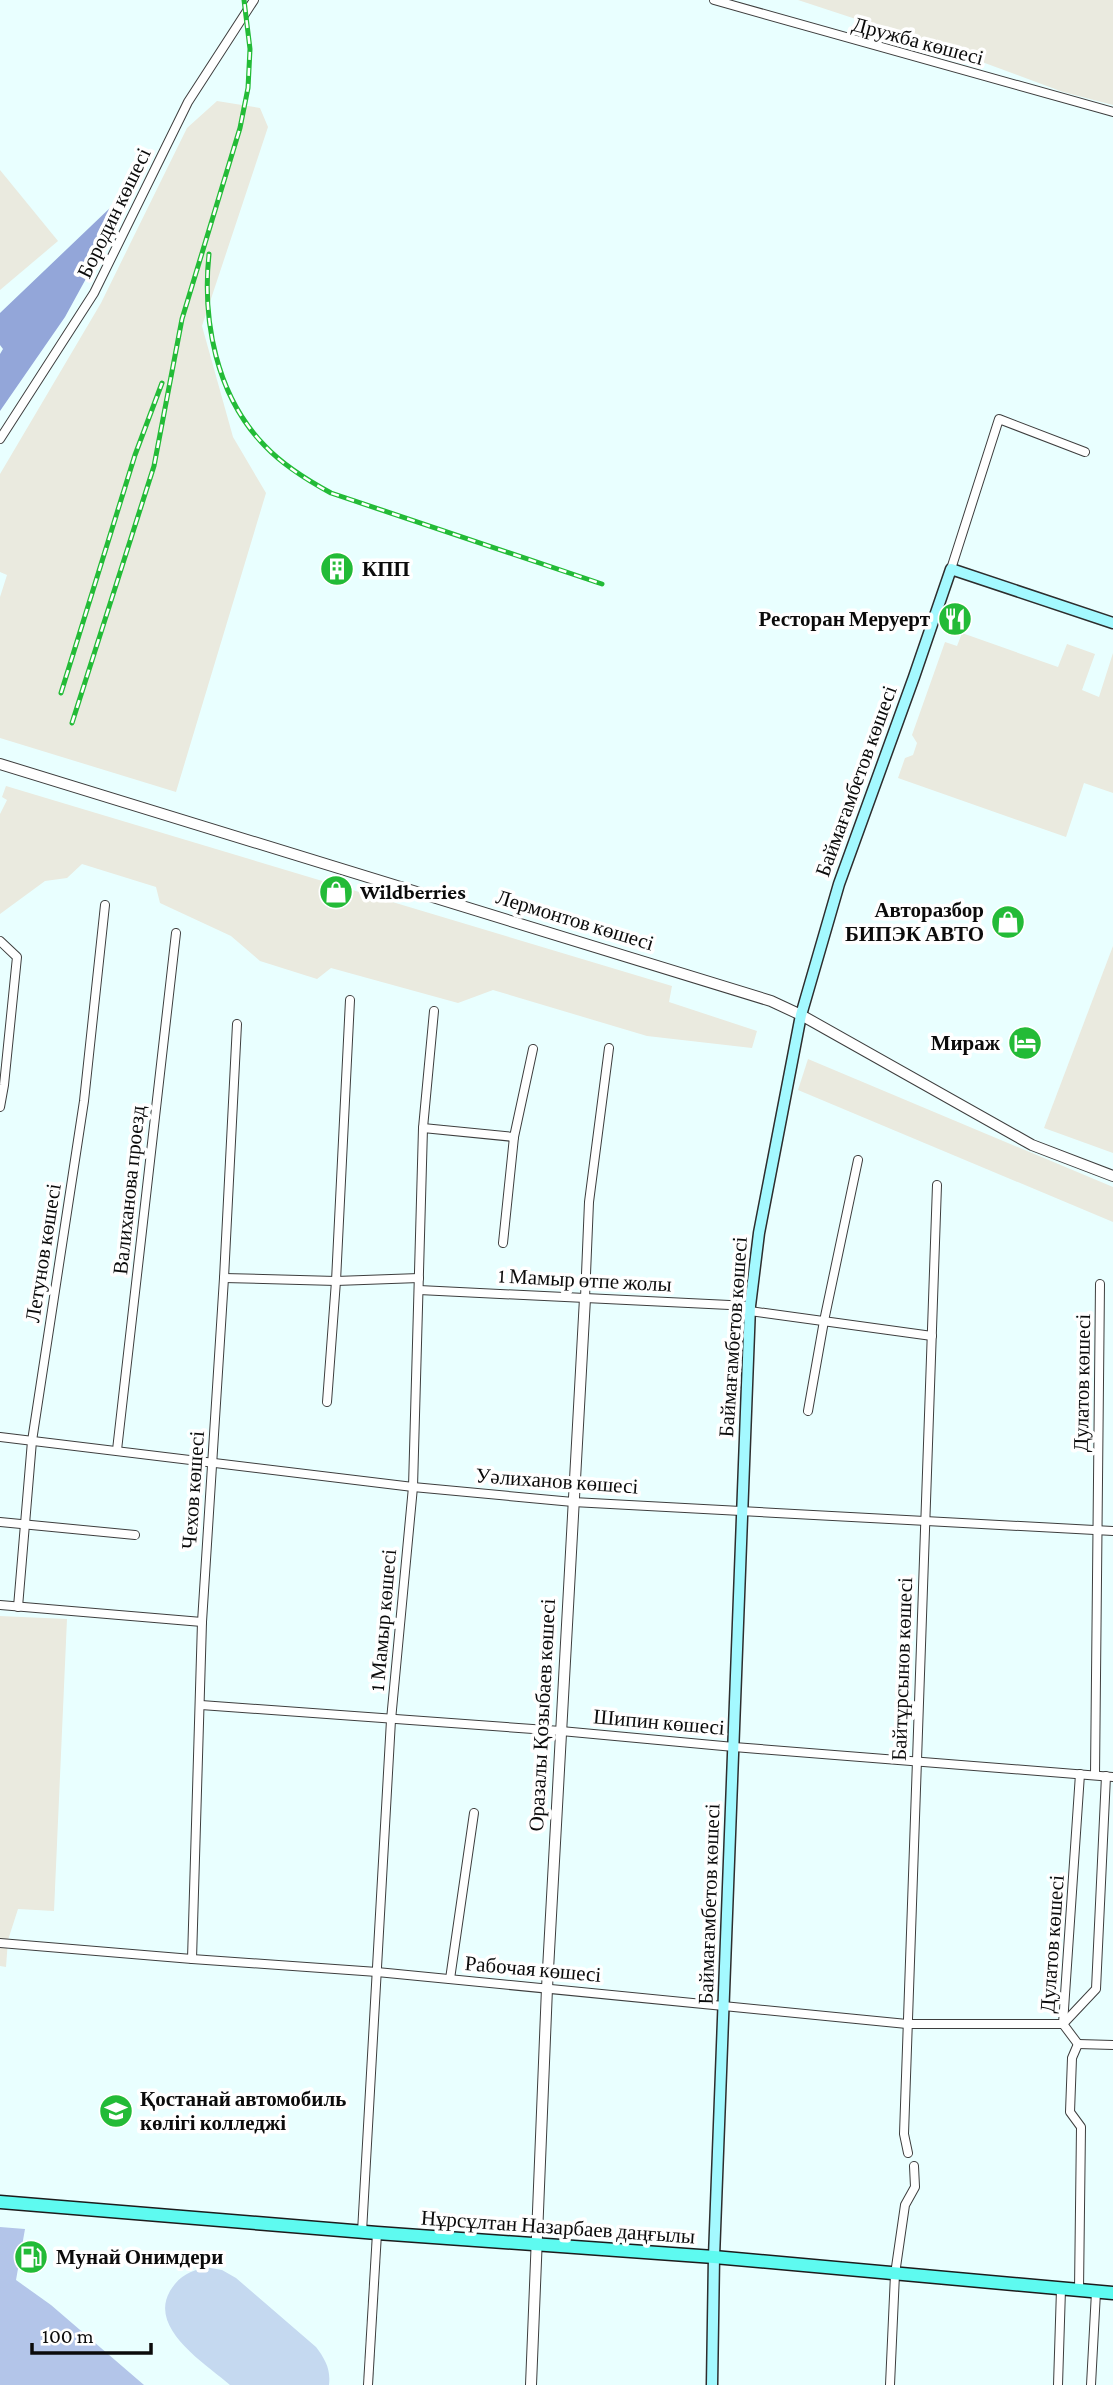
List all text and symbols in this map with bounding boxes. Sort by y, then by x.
street label: Дружба көшесі [850,12,986,70]
street label: Бородин көшесі [72,144,156,282]
building icon: КПП [318,550,356,588]
place label: КПП [362,557,410,581]
restaurant icon: Ресторан Меруерт [936,600,974,638]
place label: Ресторан Меруерт [759,607,931,631]
street label: Баймағамбетов көшесі [810,682,902,880]
shop icon: Wildberries [317,873,355,911]
place label: Wildberries [359,880,466,904]
street label: Лермонтов көшесі [493,885,657,955]
place label: Авторазбор БИПЭК АВТО [845,898,984,946]
shop icon: Авторазбор БИПЭК АВТО [989,903,1027,941]
hotel icon: Мираж [1006,1024,1044,1062]
place label: Мираж [931,1031,1001,1055]
street label: Валиханова проезд [108,1104,150,1276]
street label: Летунов көшесі [20,1182,66,1324]
street label: Баймағамбетов көшесі [714,1236,752,1438]
street label: 1 Мамыр өтпе жолы [498,1263,672,1297]
street label: Дулатов көшесі [1069,1313,1095,1452]
street label: Чехов көшесі [177,1430,209,1550]
street label: Уәлиханов көшесі [475,1463,639,1499]
street label: 1 Мамыр көшесі [365,1548,401,1692]
street label: Байтұрсынов көшесі [887,1577,917,1761]
street label: Оразалы Қозыбаев көшесі [524,1598,560,1832]
street label: Шипин көшесі [592,1704,726,1740]
street label: Баймағамбетов көшесі [693,1803,725,2005]
street label: Дулатов көшесі [1035,1874,1069,2014]
street label: Рабочая көшесі [464,1951,602,1987]
place label: Қостанай автомобиль көлігі колледжі [140,2087,346,2135]
school or university icon: Қостанай автомобиль көлігі колледжі [97,2092,135,2130]
street label: Нұрсұлтан Назарбаев даңғылы [420,2205,696,2249]
fuel station icon: Мунай Онимдери [12,2238,50,2276]
place label: Мунай Онимдери [56,2245,223,2269]
scale bar [32,2312,150,2356]
text: 100 m [42,2324,94,2348]

